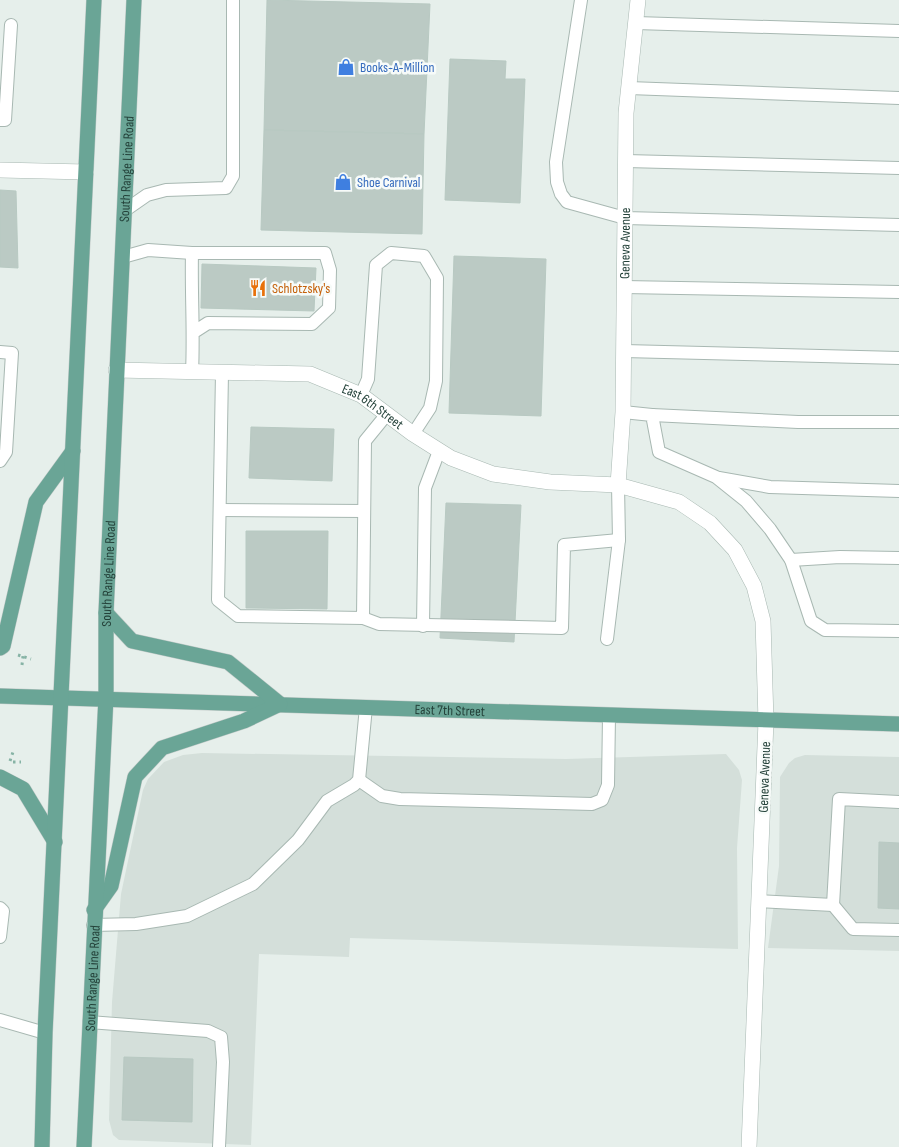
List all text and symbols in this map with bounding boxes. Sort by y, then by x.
shop icon: Books-A-Million [336,57,356,77]
place label: Books-A-Million [360,59,435,76]
street label: South Range Line Road [116,115,138,223]
shop icon: Shoe Carnival [333,172,353,192]
place label: Shoe Carnival [357,174,420,191]
street label: Geneva Avenue [616,207,634,279]
restaurant icon: Schlotzsky's [248,278,268,298]
place label: Schlotzsky's [272,280,330,297]
street label: East 6th Street [339,380,407,433]
street label: South Range Line Road [98,520,119,627]
street label: East 7th Street [414,701,485,720]
street label: Geneva Avenue [755,741,774,813]
street label: South Range Line Road [82,925,104,1032]

